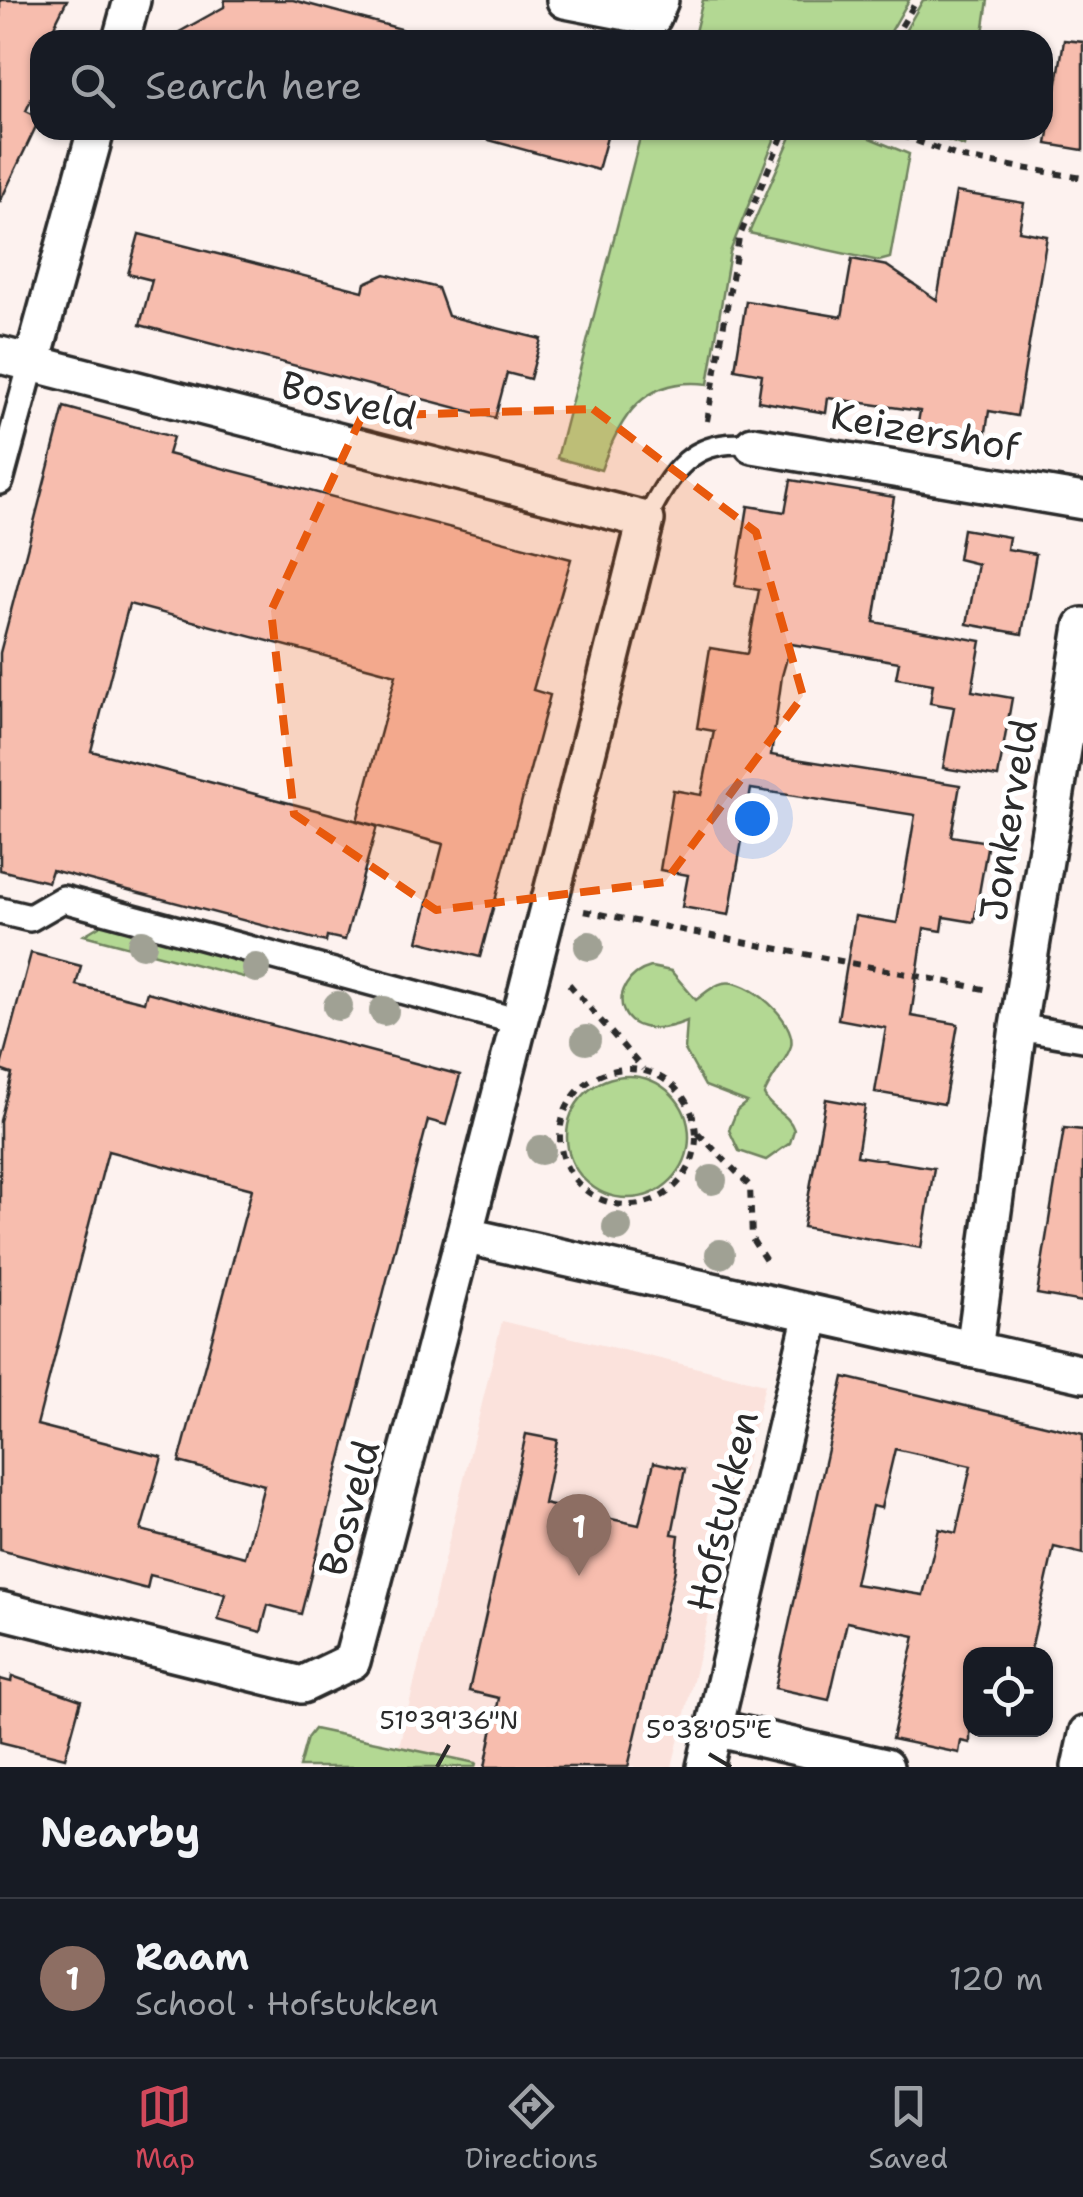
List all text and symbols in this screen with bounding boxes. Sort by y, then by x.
search box [30,30,1053,140]
icon: search [65,58,120,113]
text: Search here [145,60,362,111]
street label: Bosveld [276,358,422,442]
street label: Keizershof [827,389,1025,473]
street label: Jonkerveld [967,715,1049,925]
your location [727,793,778,844]
street label: Hofstukken [674,1406,770,1616]
street label: Bosveld [306,1434,392,1582]
pin: 1 [546,1494,612,1576]
map controls [963,1647,1053,1737]
button: locate [963,1647,1053,1737]
text: 51°39'36"N [380,1703,518,1737]
text: 5°38'05"E [646,1712,772,1746]
text: Nearby [40,1804,200,1860]
text: Raam [135,1931,249,1982]
text: 1 [65,1957,80,2000]
text: 120 m [949,1957,1043,2000]
text: School · Hofstukken [135,1982,439,2025]
tab: Map [135,2079,195,2177]
tab: Directions [465,2079,598,2177]
tab: Saved [868,2079,948,2177]

